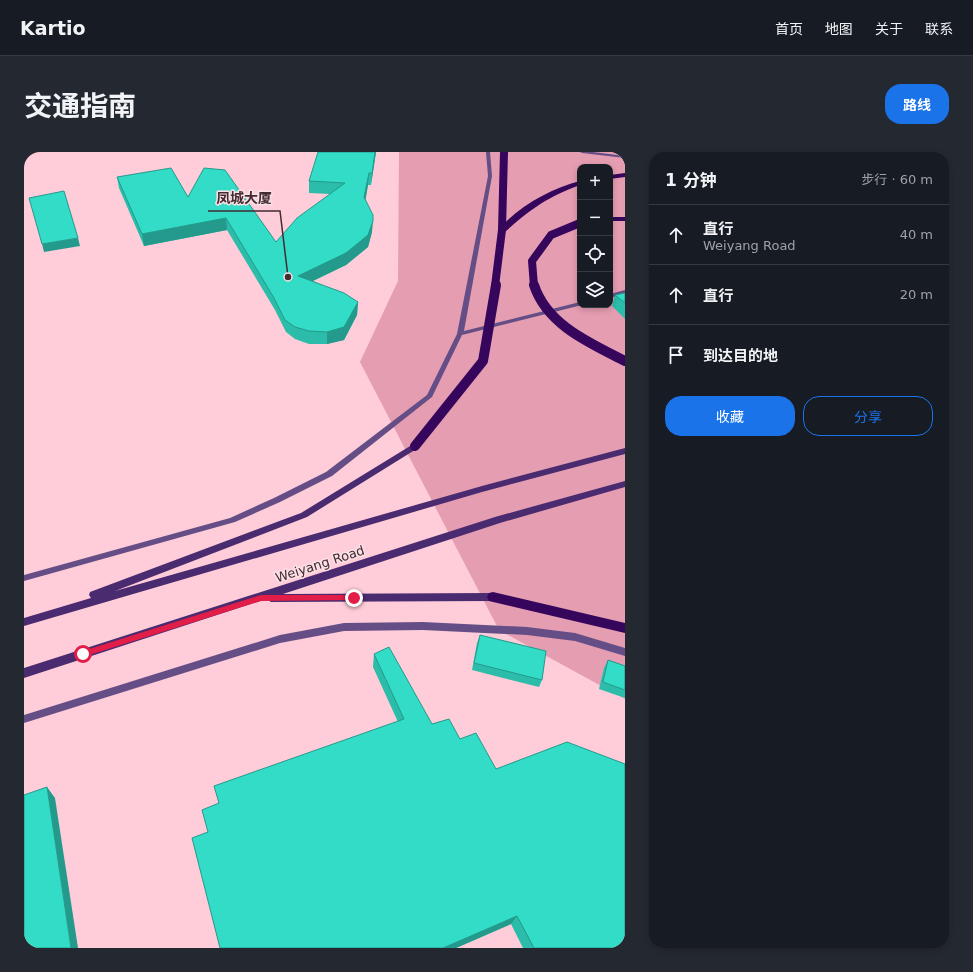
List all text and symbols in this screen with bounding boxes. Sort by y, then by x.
text: Kartio [20,17,86,39]
text: 首页 [775,21,803,37]
text: 地图 [825,21,853,37]
text: 关于 [875,21,903,37]
text: 联系 [925,21,953,37]
button: 路线 [885,84,949,124]
text: 交通指南 [24,90,136,123]
map controls [577,164,613,308]
button: + [577,164,613,200]
text: 1 分钟 [665,170,717,190]
text: 步行 · 60 m [861,172,933,187]
callout: 凤城大厦 [208,185,280,211]
text: 凤城大厦 [216,190,272,206]
button: − [577,200,613,236]
text: 直行 [703,220,733,238]
icon: ahead [665,224,687,246]
text: 40 m [900,227,933,242]
button: locate [577,236,613,272]
text: Weiyang Road [703,238,796,253]
button: layers [577,272,613,308]
icon: ahead [665,284,687,306]
text: 直行 [703,287,733,305]
text: 20 m [900,287,933,302]
icon: arrive [665,344,687,366]
text: 到达目的地 [703,347,778,365]
button: 收藏 [665,396,795,436]
button: 分享 [803,396,933,436]
street label: Weiyang Road [274,543,366,585]
route end [345,589,363,607]
route start [74,645,92,663]

